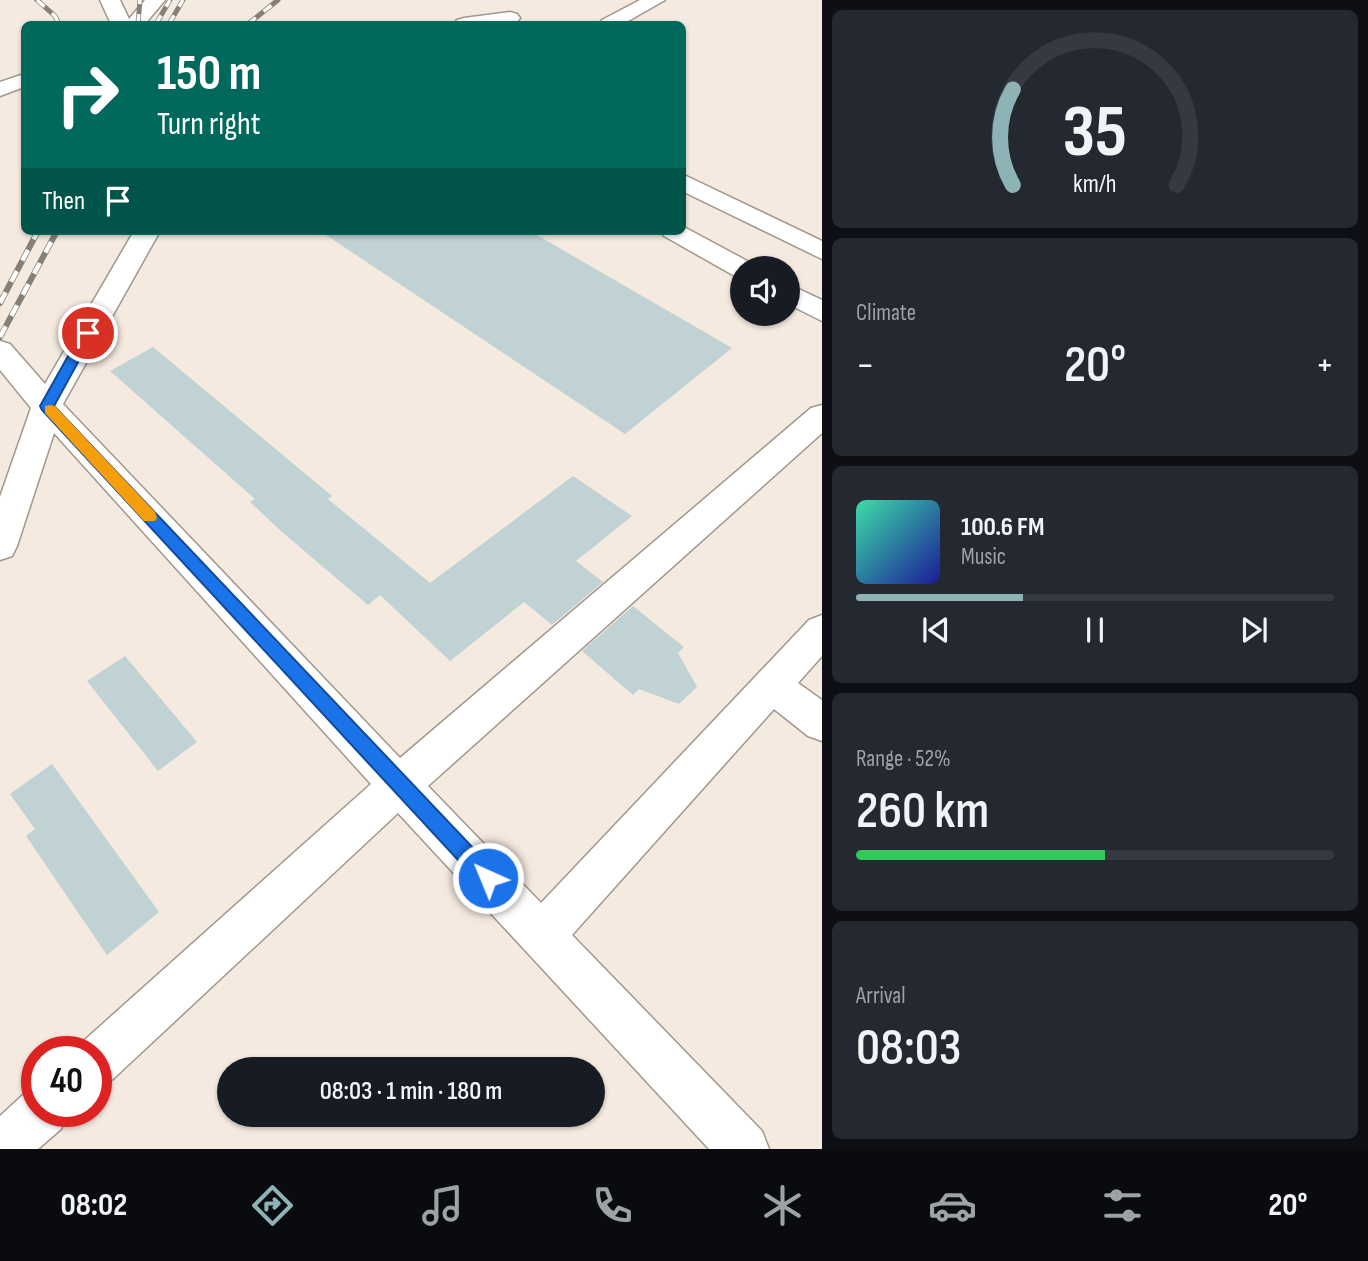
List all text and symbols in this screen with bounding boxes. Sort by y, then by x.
text: 150 m [157,45,261,104]
icon: right [42,49,133,140]
text: 35 [1063,89,1127,177]
text: Turn right [157,105,261,144]
text: km/h [1073,169,1117,200]
icon: arrive [99,182,137,220]
text: Then [42,186,85,217]
map controls [730,256,800,326]
button: sound [730,256,800,326]
text: Climate [856,299,916,327]
pin [58,303,118,363]
icon: arrive [69,314,107,352]
text: 20° [1064,334,1126,397]
text: − [856,343,875,388]
text: + [1315,343,1334,388]
text: 100.6 FM [961,512,1044,543]
text: Music [961,543,1006,571]
icon: previous [917,611,955,649]
icon: pause [1076,611,1114,649]
icon: next [1235,611,1273,649]
text: Range · 52% [856,745,951,773]
text: 260 km [856,780,989,843]
position arrow [451,841,525,915]
text: Arrival [856,982,905,1010]
text: 08:03 [856,1017,962,1080]
speed limit sign: 40 [21,1036,112,1127]
text: 08:03 · 1 min · 180 m [320,1076,502,1107]
icon: directions [248,1181,297,1230]
icon: music [418,1181,467,1230]
icon: phone [588,1181,637,1230]
icon: climate [758,1181,807,1230]
icon: car [928,1181,977,1230]
icon: filters [1098,1181,1147,1230]
text: 08:02 [60,1186,127,1225]
text: 20° [1268,1186,1307,1225]

